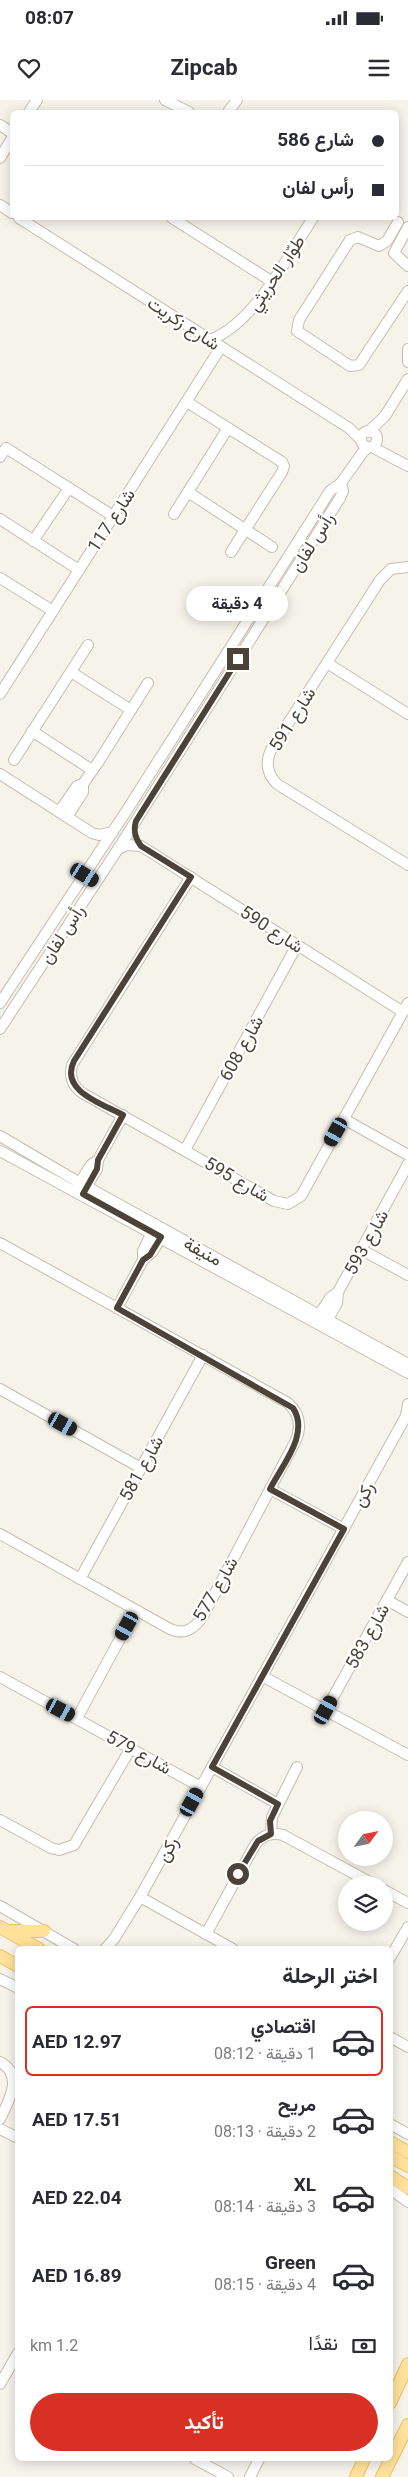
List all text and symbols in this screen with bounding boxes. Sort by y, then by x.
text: 08:07 [25,6,74,29]
icon: heart [15,54,43,82]
icon: menu [365,54,393,82]
text: Zipcab [170,55,238,80]
text: شارع 586 [277,128,354,151]
text: رأس لفان [282,176,354,199]
street label: طوّار الحريثي [243,231,313,318]
street label: شارع زكريت [143,292,224,356]
street label: شارع 117 [83,484,141,557]
street label: رأس لفان [286,509,339,576]
callout: 4 دقيقة [187,586,289,622]
text: 4 دقيقة [212,594,262,613]
route end [227,648,249,670]
street label: شارع 591 [264,683,321,756]
car [68,861,101,889]
street label: رأس لفان [35,901,90,968]
street label: شارع 590 [235,901,308,959]
street label: شارع 608 [215,1012,269,1085]
car [322,1115,349,1149]
street label: شارع 595 [200,1152,273,1208]
street label: شارع 593 [340,1206,394,1279]
street label: منيفة [180,1232,226,1270]
car [46,1410,79,1438]
street label: شارع 581 [115,1432,169,1505]
street label: ركن [348,1478,379,1511]
street label: شارع 577 [188,1553,244,1626]
street label: شارع 583 [341,1600,395,1673]
car [113,1609,140,1643]
car [312,1693,339,1727]
car [44,1696,77,1724]
street label: شارع 579 [102,1726,175,1780]
car [178,1785,205,1819]
north arrow [338,1811,392,1866]
map controls [338,1811,393,1931]
street label: ركن [152,1833,183,1866]
route start [227,1863,249,1885]
button: layers [338,1876,393,1931]
text: اختر الرحلة [282,1963,378,1988]
text: اقتصادي [251,2015,316,2038]
icon: car [331,2019,376,2064]
text: AED 12.97 [32,2030,122,2053]
text: 1 دقيقة · 08:12 [214,2044,316,2063]
text: مريح [278,2093,316,2116]
icon: car [331,2097,376,2142]
text: AED 17.51 [32,2108,122,2131]
text: 2 دقيقة · 08:13 [214,2122,316,2141]
text: XL [294,2173,316,2196]
icon: car [331,2175,376,2220]
text: AED 22.04 [32,2186,122,2209]
text: 3 دقيقة · 08:14 [214,2197,316,2216]
text: Green [265,2251,316,2274]
icon: car [331,2253,376,2298]
text: AED 16.89 [32,2264,122,2287]
text: 4 دقيقة · 08:15 [214,2275,316,2294]
text: نقدًا [309,2332,338,2355]
icon: cash [350,2332,378,2360]
text: 1.2 km [30,2336,78,2355]
button: تأكيد [30,2393,378,2451]

